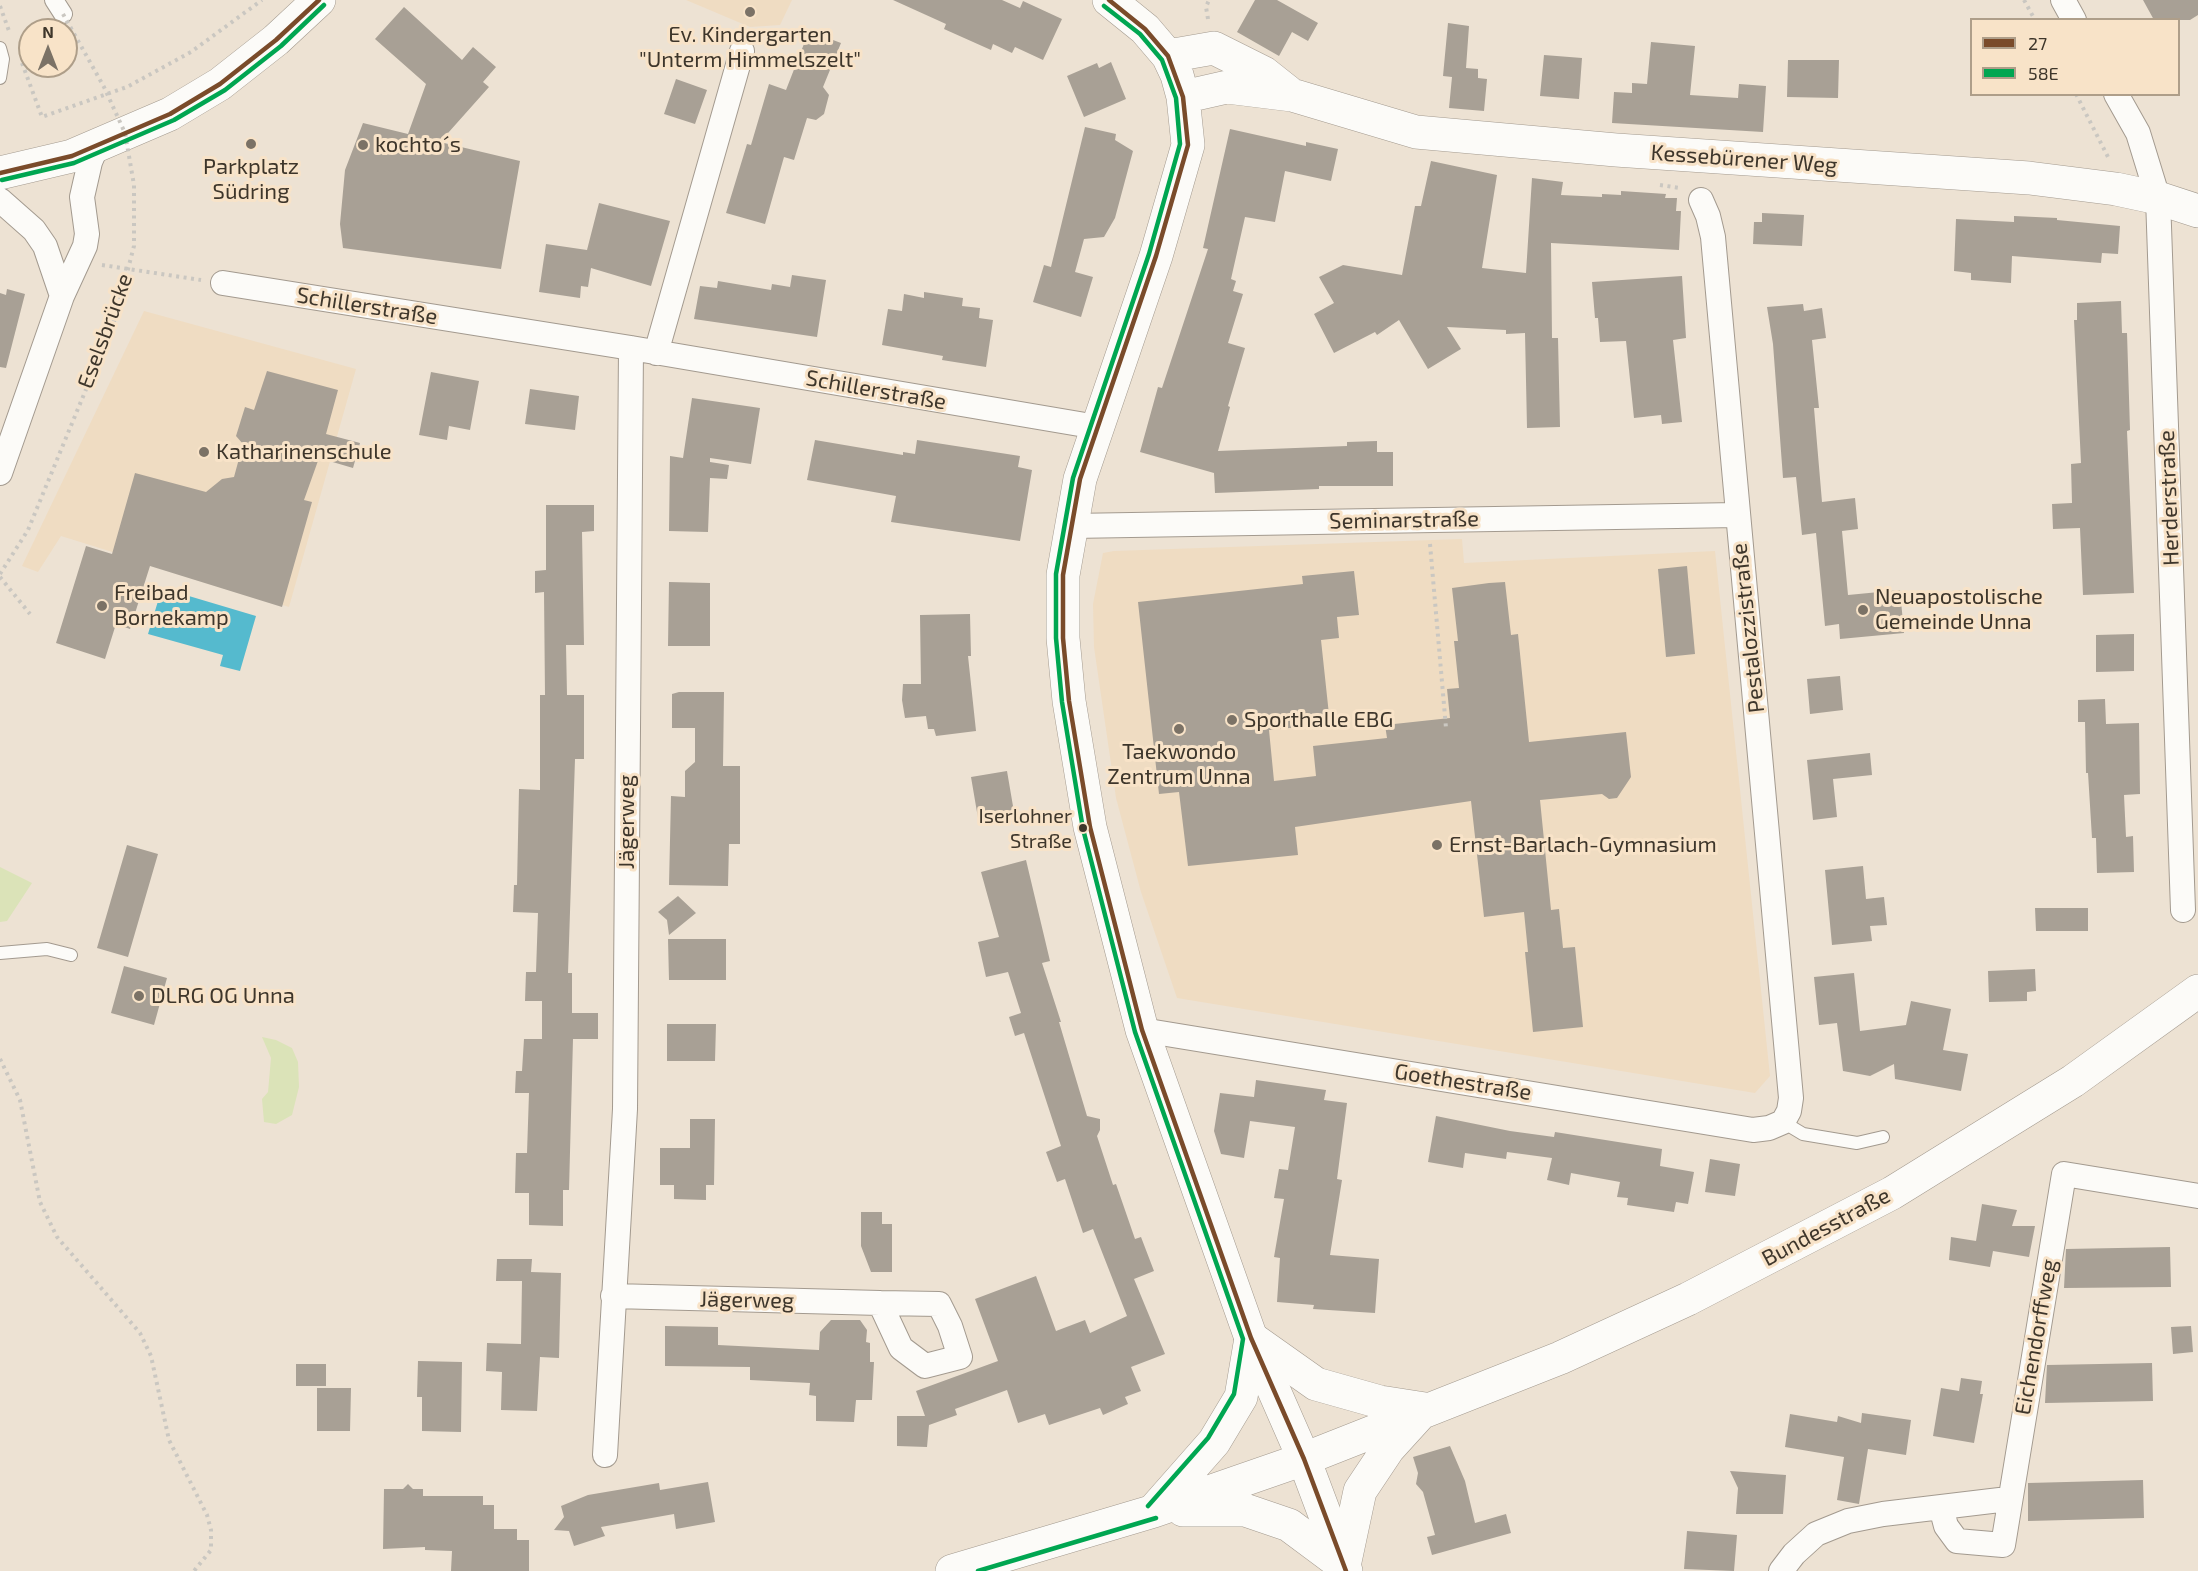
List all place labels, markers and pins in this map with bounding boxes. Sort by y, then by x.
marker: Ev. Kindergarten "Unterm Himmelszelt" [743,5,757,19]
place label: Ev. Kindergarten "Unterm Himmelszelt" [639,22,861,74]
place label: kochto´s [375,132,461,158]
marker: Parkplatz Südring [244,137,258,151]
marker: kochto´s [356,138,370,152]
place label: Parkplatz Südring [203,154,299,206]
place label: Katharinenschule [216,439,392,465]
marker: Katharinenschule [197,445,211,459]
place label: Freibad Bornekamp [114,580,229,632]
place label: Neuapostolische Gemeinde Unna [1875,584,2043,636]
marker: Freibad Bornekamp [95,599,109,613]
marker: Neuapostolische Gemeinde Unna [1856,603,1870,617]
place label: Sporthalle EBG [1244,707,1393,733]
marker: Sporthalle EBG [1225,713,1239,727]
marker: Taekwondo Zentrum Unna [1172,722,1186,736]
place label: Taekwondo Zentrum Unna [1107,739,1251,790]
place label: Iserlohner Straße [979,804,1072,851]
marker: Iserlohner Straße [1077,822,1089,834]
place label: Ernst-Barlach-Gymnasium [1449,832,1717,858]
marker: Ernst-Barlach-Gymnasium [1430,838,1444,852]
place label: DLRG OG Unna [151,983,295,1009]
marker: DLRG OG Unna [132,989,146,1003]

